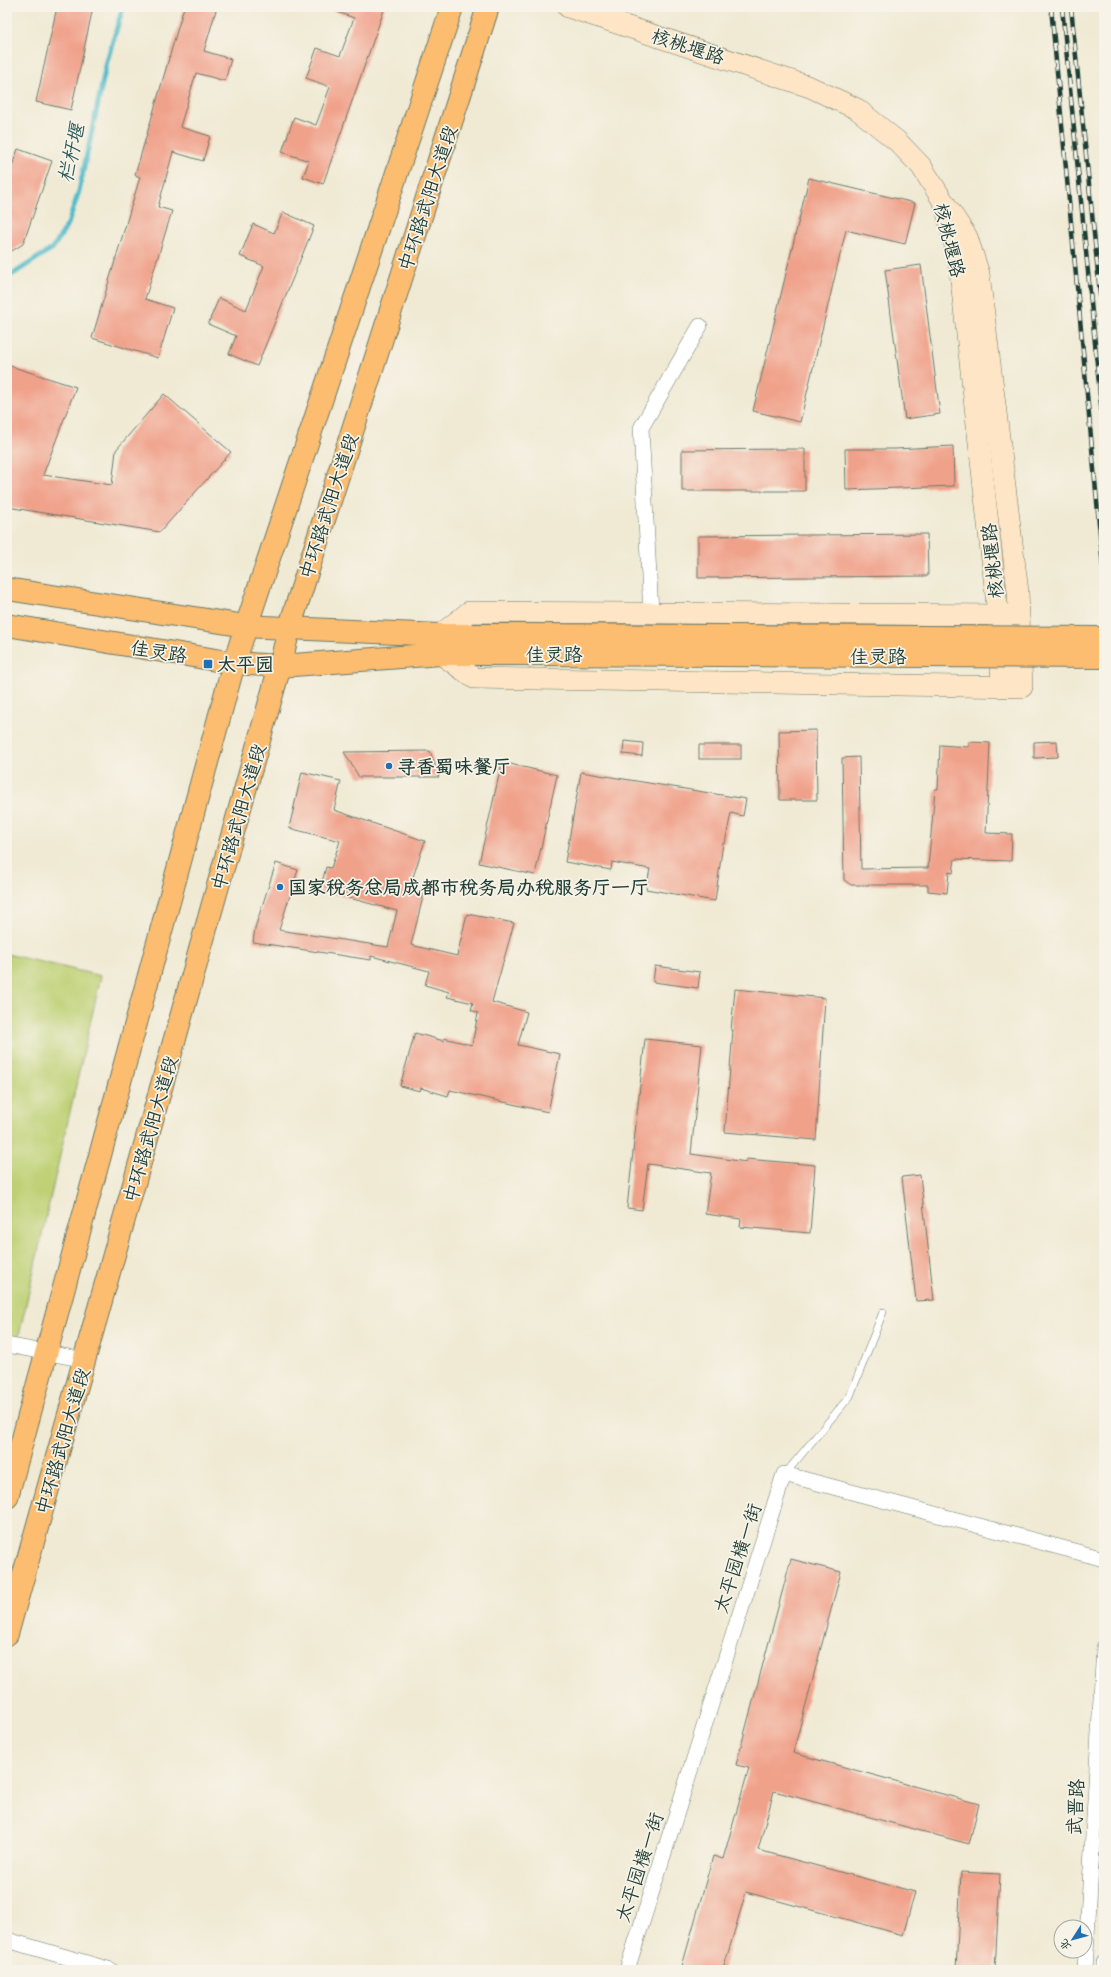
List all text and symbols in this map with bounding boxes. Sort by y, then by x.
street label: 核桃堰路 [648,24,728,70]
water label: 栏杆堰 [53,119,90,185]
street label: 中环路武阳大道段 [393,122,463,274]
street label: 核桃堰路 [928,200,970,280]
street label: 中环路武阳大道段 [294,430,364,582]
street label: 核桃堰路 [977,522,1009,600]
street label: 佳灵路 [129,636,189,668]
street label: 佳灵路 [525,643,583,667]
street label: 佳灵路 [849,645,907,669]
place label: 太平园 [217,653,274,677]
marker: 太平园 [202,658,214,670]
street label: 中环路武阳大道段 [206,741,271,894]
place label: 寻香蜀味餐厅 [397,755,511,779]
marker: 寻香蜀味餐厅 [384,761,394,771]
place label: 国家税务总局成都市税务局办税服务厅一厅 [288,876,649,900]
marker: 国家税务总局成都市税务局办税服务厅一厅 [275,882,285,892]
street label: 中环路武阳大道段 [118,1053,183,1206]
street label: 中环路武阳大道段 [30,1365,95,1518]
street label: 太平园横一街 [709,1500,767,1616]
street label: 武晋路 [1063,1778,1089,1836]
street label: 太平园横一街 [611,1809,669,1925]
north arrow [1053,1919,1093,1959]
text: 北 [1056,1936,1074,1953]

